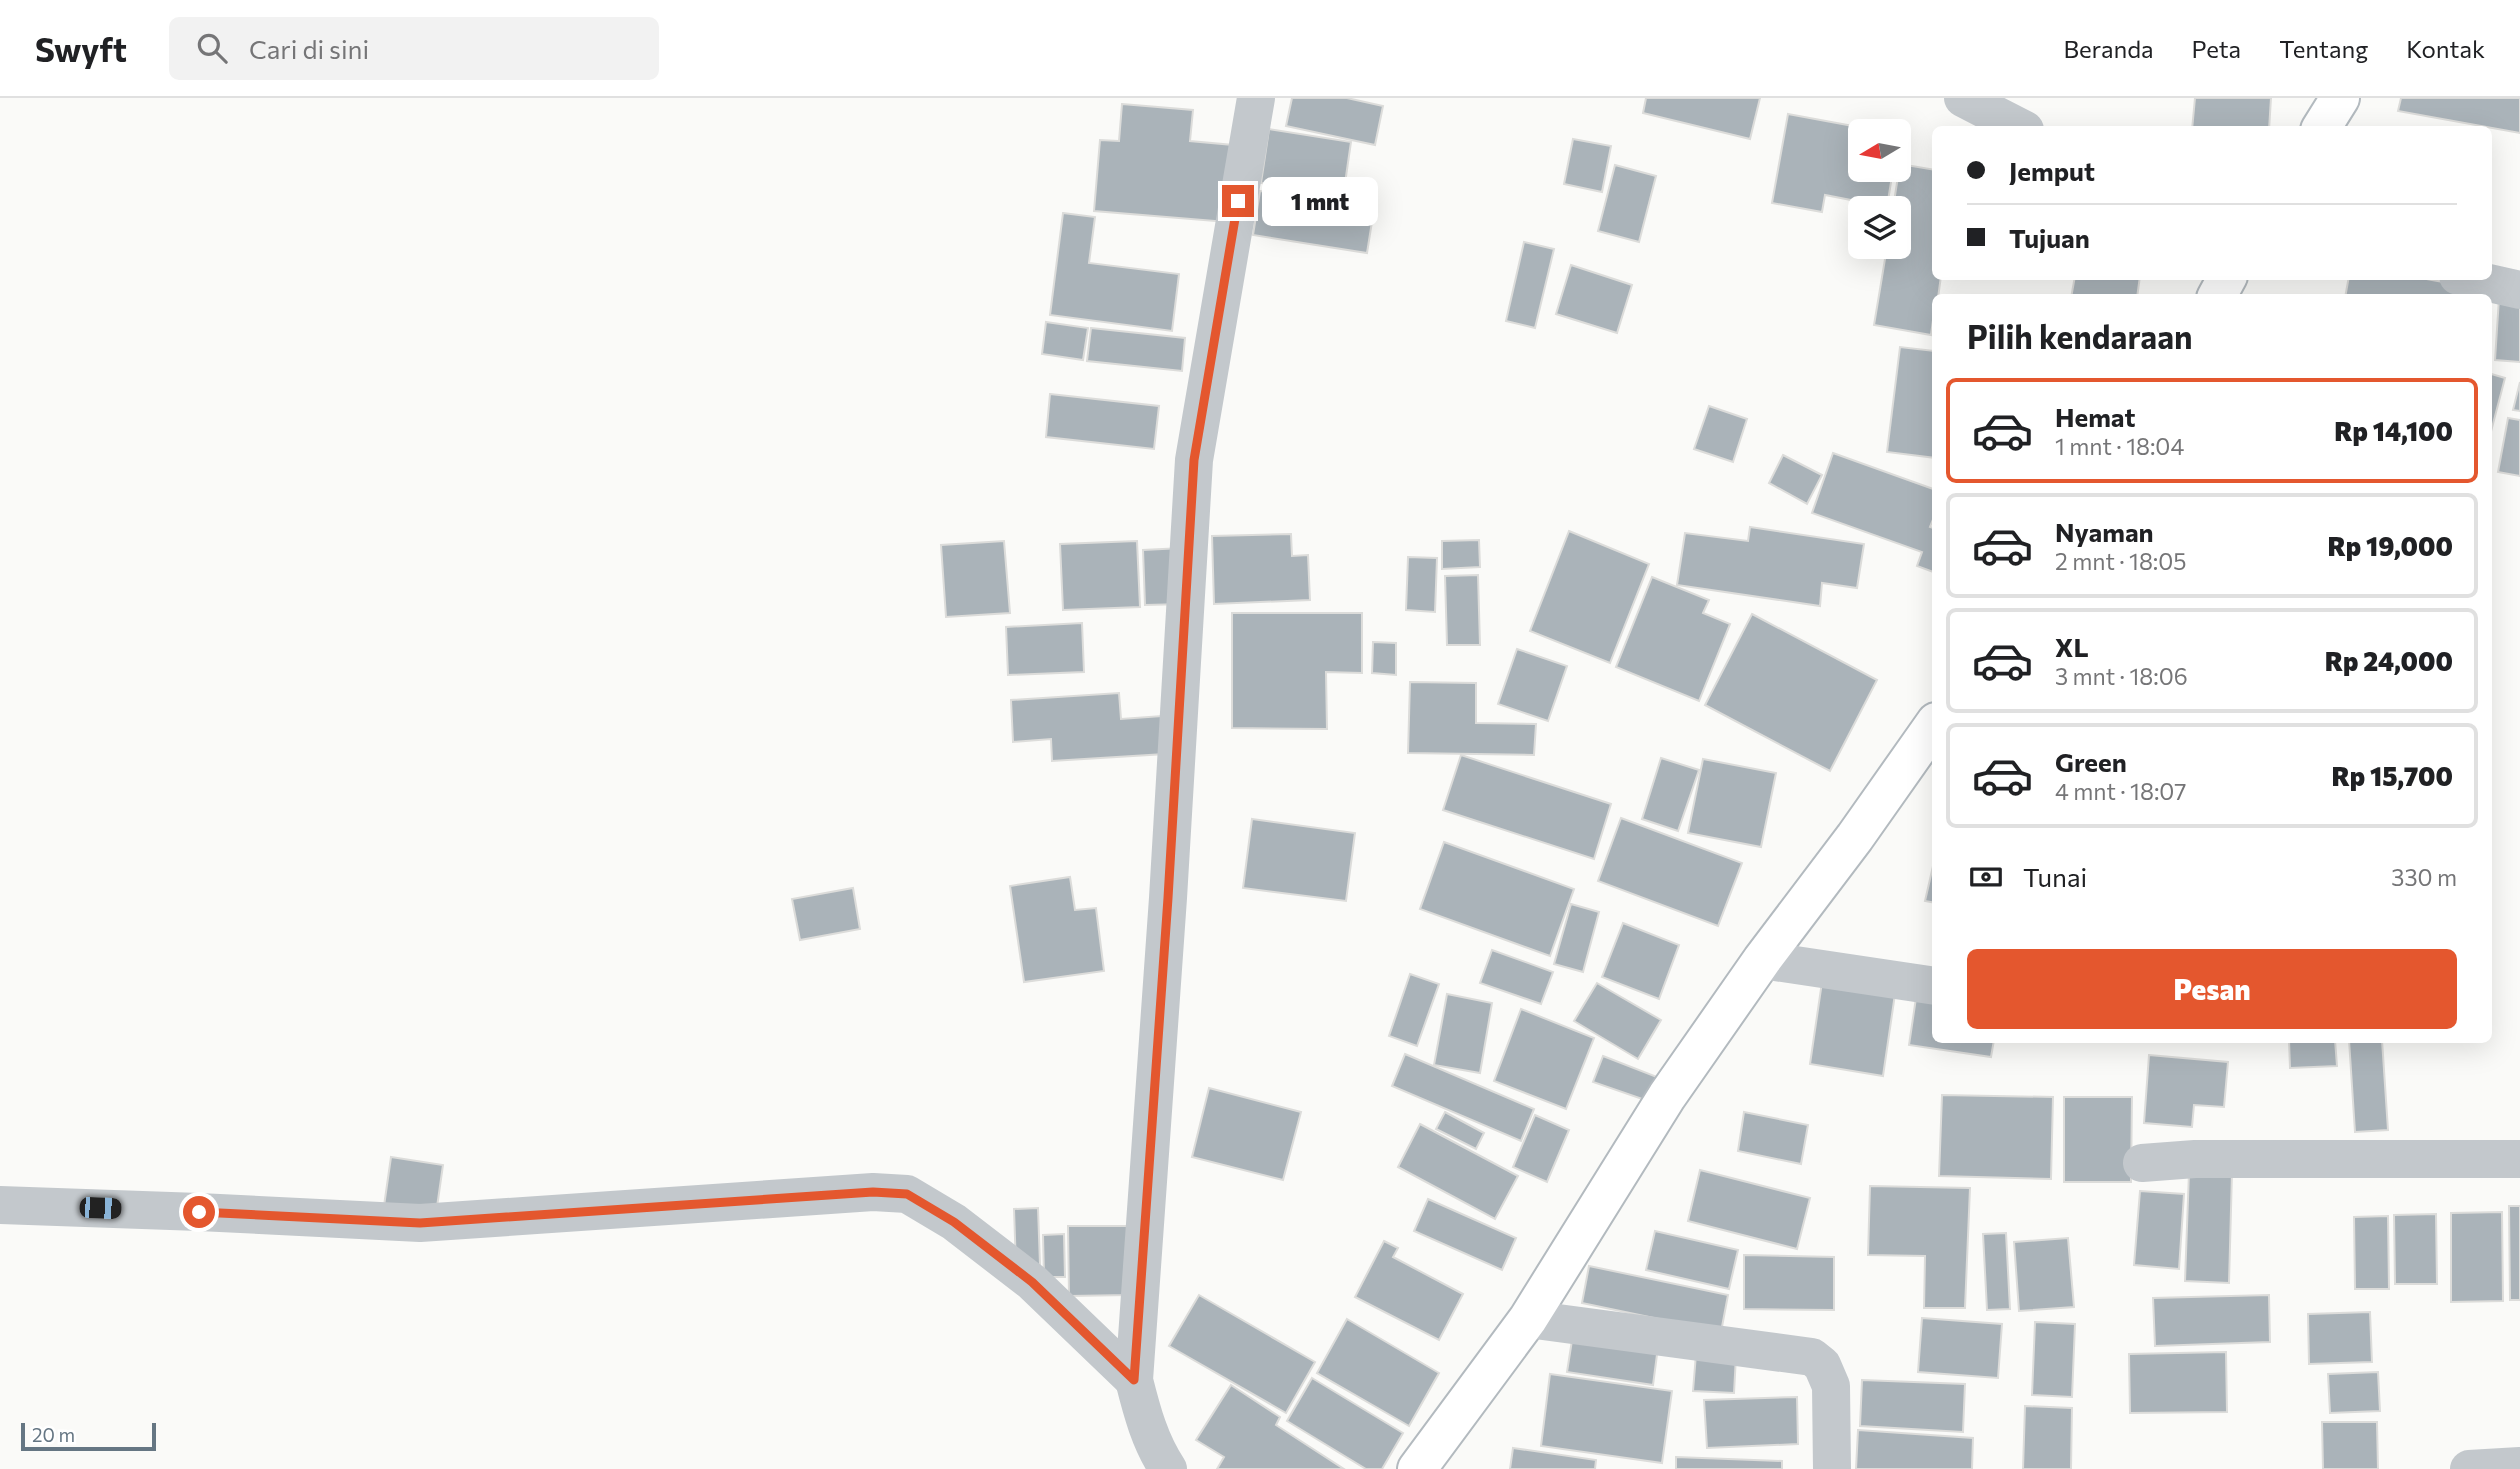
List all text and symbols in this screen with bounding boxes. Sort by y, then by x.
search box [169,17,659,80]
text: Swyft [35,28,127,69]
icon: search [193,29,231,67]
text: Cari di sini [249,33,369,64]
text: Beranda [2063,34,2154,63]
text: Peta [2192,34,2241,63]
text: Tentang [2279,34,2368,63]
text: Kontak [2406,34,2485,63]
north arrow [1848,119,1911,182]
map controls [1848,119,1911,259]
text: Jemput [2009,155,2095,186]
callout: 1 mnt [1262,176,1378,226]
route end [1222,185,1254,217]
text: 1 mnt [1291,187,1349,215]
button: layers [1848,196,1911,259]
text: Tujuan [2009,222,2090,253]
text: Pilih kendaraan [1967,316,2193,356]
icon: car [1971,399,2034,462]
text: Hemat [2055,401,2136,432]
text: Rp 14,100 [2334,415,2453,446]
text: 1 mnt · 18:04 [2055,432,2184,460]
icon: car [1971,514,2034,577]
text: Nyaman [2055,516,2154,547]
text: Rp 19,000 [2327,530,2453,561]
text: 2 mnt · 18:05 [2055,547,2187,575]
icon: car [1971,629,2034,692]
text: XL [2055,631,2089,662]
text: Rp 24,000 [2325,645,2453,676]
text: 3 mnt · 18:06 [2055,662,2188,690]
icon: car [1971,744,2034,807]
text: Green [2055,746,2127,777]
text: Rp 15,700 [2331,760,2453,791]
text: 4 mnt · 18:07 [2055,777,2186,805]
icon: cash [1967,858,2005,896]
text: Tunai [2023,861,2087,892]
text: 330 m [2391,863,2457,891]
button: Pesan [1967,949,2457,1029]
route start [183,1196,215,1228]
car [79,1197,122,1219]
scale bar [21,1420,156,1452]
text: 20 m [32,1423,75,1446]

